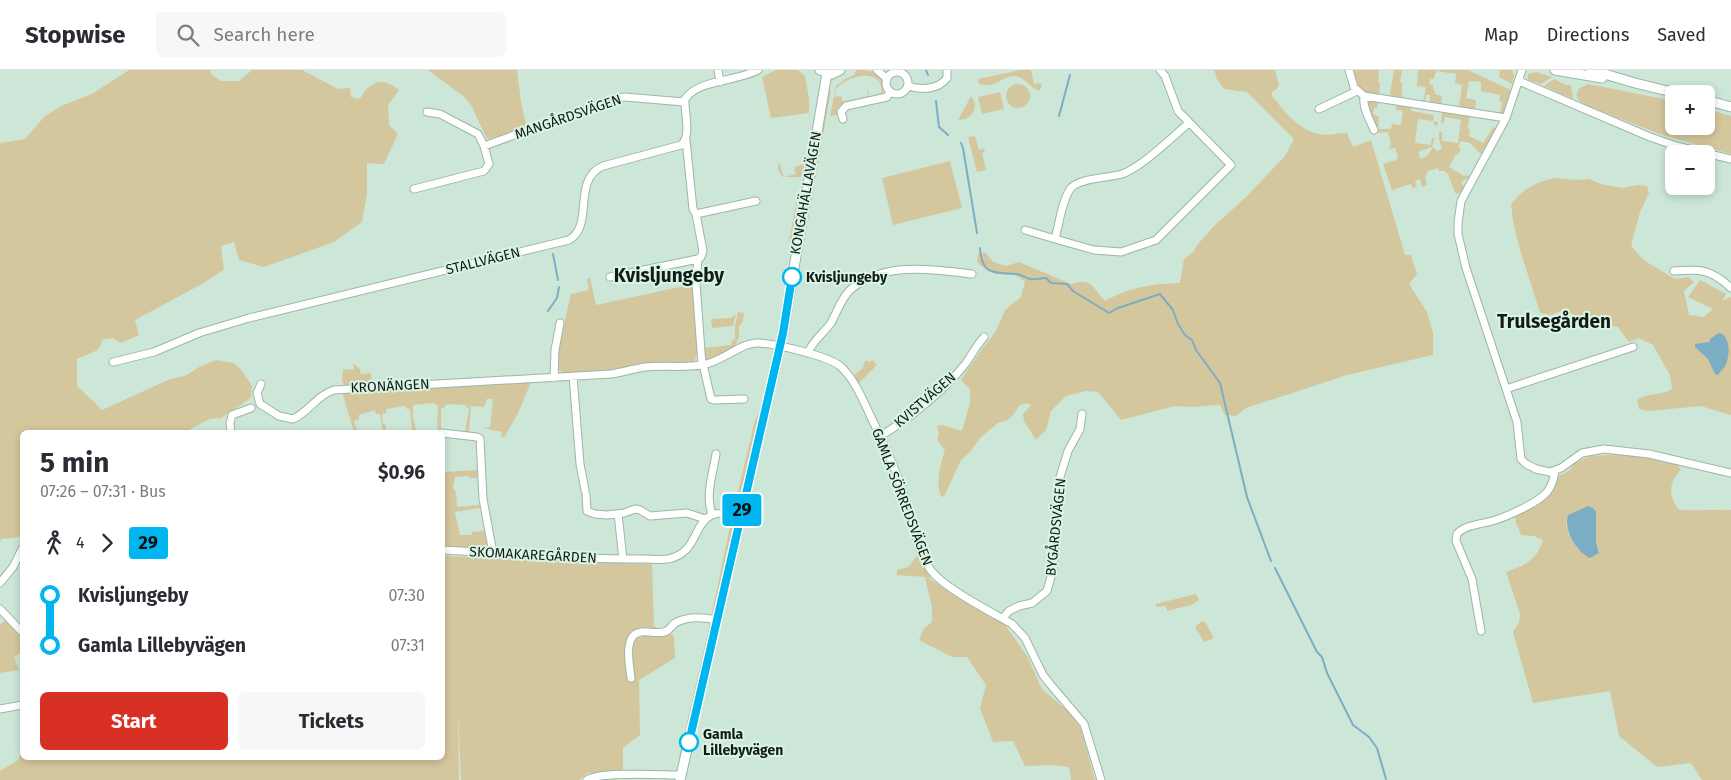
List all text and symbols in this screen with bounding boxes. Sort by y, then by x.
search box [156,12,506,57]
text: Stopwise [25,21,126,49]
icon: search [174,21,202,49]
text: Search here [214,23,315,46]
text: Map [1484,24,1519,46]
text: Directions [1547,24,1629,46]
text: Saved [1657,24,1706,46]
map controls [1665,85,1715,195]
button: + [1665,85,1715,135]
street label: MANGÅRDSVÄGEN [512,90,623,143]
street label: KONGAHÄLLAVÄGEN [787,130,825,256]
button: − [1665,145,1715,195]
street label: STALLVÄGEN [444,244,522,278]
district label: Kvisljungeby [614,264,724,287]
marker: Kvisljungeby [782,267,802,287]
place label: Kvisljungeby [806,269,888,286]
district label: Trulsegården [1497,310,1611,333]
street label: KVISTVÄGEN [891,369,959,431]
street label: KRONÄNGEN [350,375,430,397]
street label: GAMLA SÖRREDSVÄGEN [868,425,937,568]
text: 5 min [40,446,109,479]
text: $0.96 [378,461,425,484]
street label: BYGÅRDSVÄGEN [1041,477,1070,577]
text: 07:26 – 07:31 · Bus [40,482,166,501]
line badge: 29 [720,494,764,526]
text: 29 [732,499,752,521]
icon: walk [40,529,68,557]
icon: forward [93,529,121,557]
text: 29 [139,532,158,554]
text: 4 [76,533,85,552]
street label: SKOMAKAREGÅRDEN [469,542,597,567]
text: Kvisljungeby [78,584,188,607]
text: 07:30 [388,586,425,605]
text: Gamla Lillebyvägen [78,634,246,657]
text: 07:31 [391,636,425,655]
button: Start [40,692,228,750]
button: Tickets [238,692,425,750]
place label: Gamla Lillebyvägen [703,726,783,759]
marker: Gamla Lillebyvägen [679,732,699,752]

